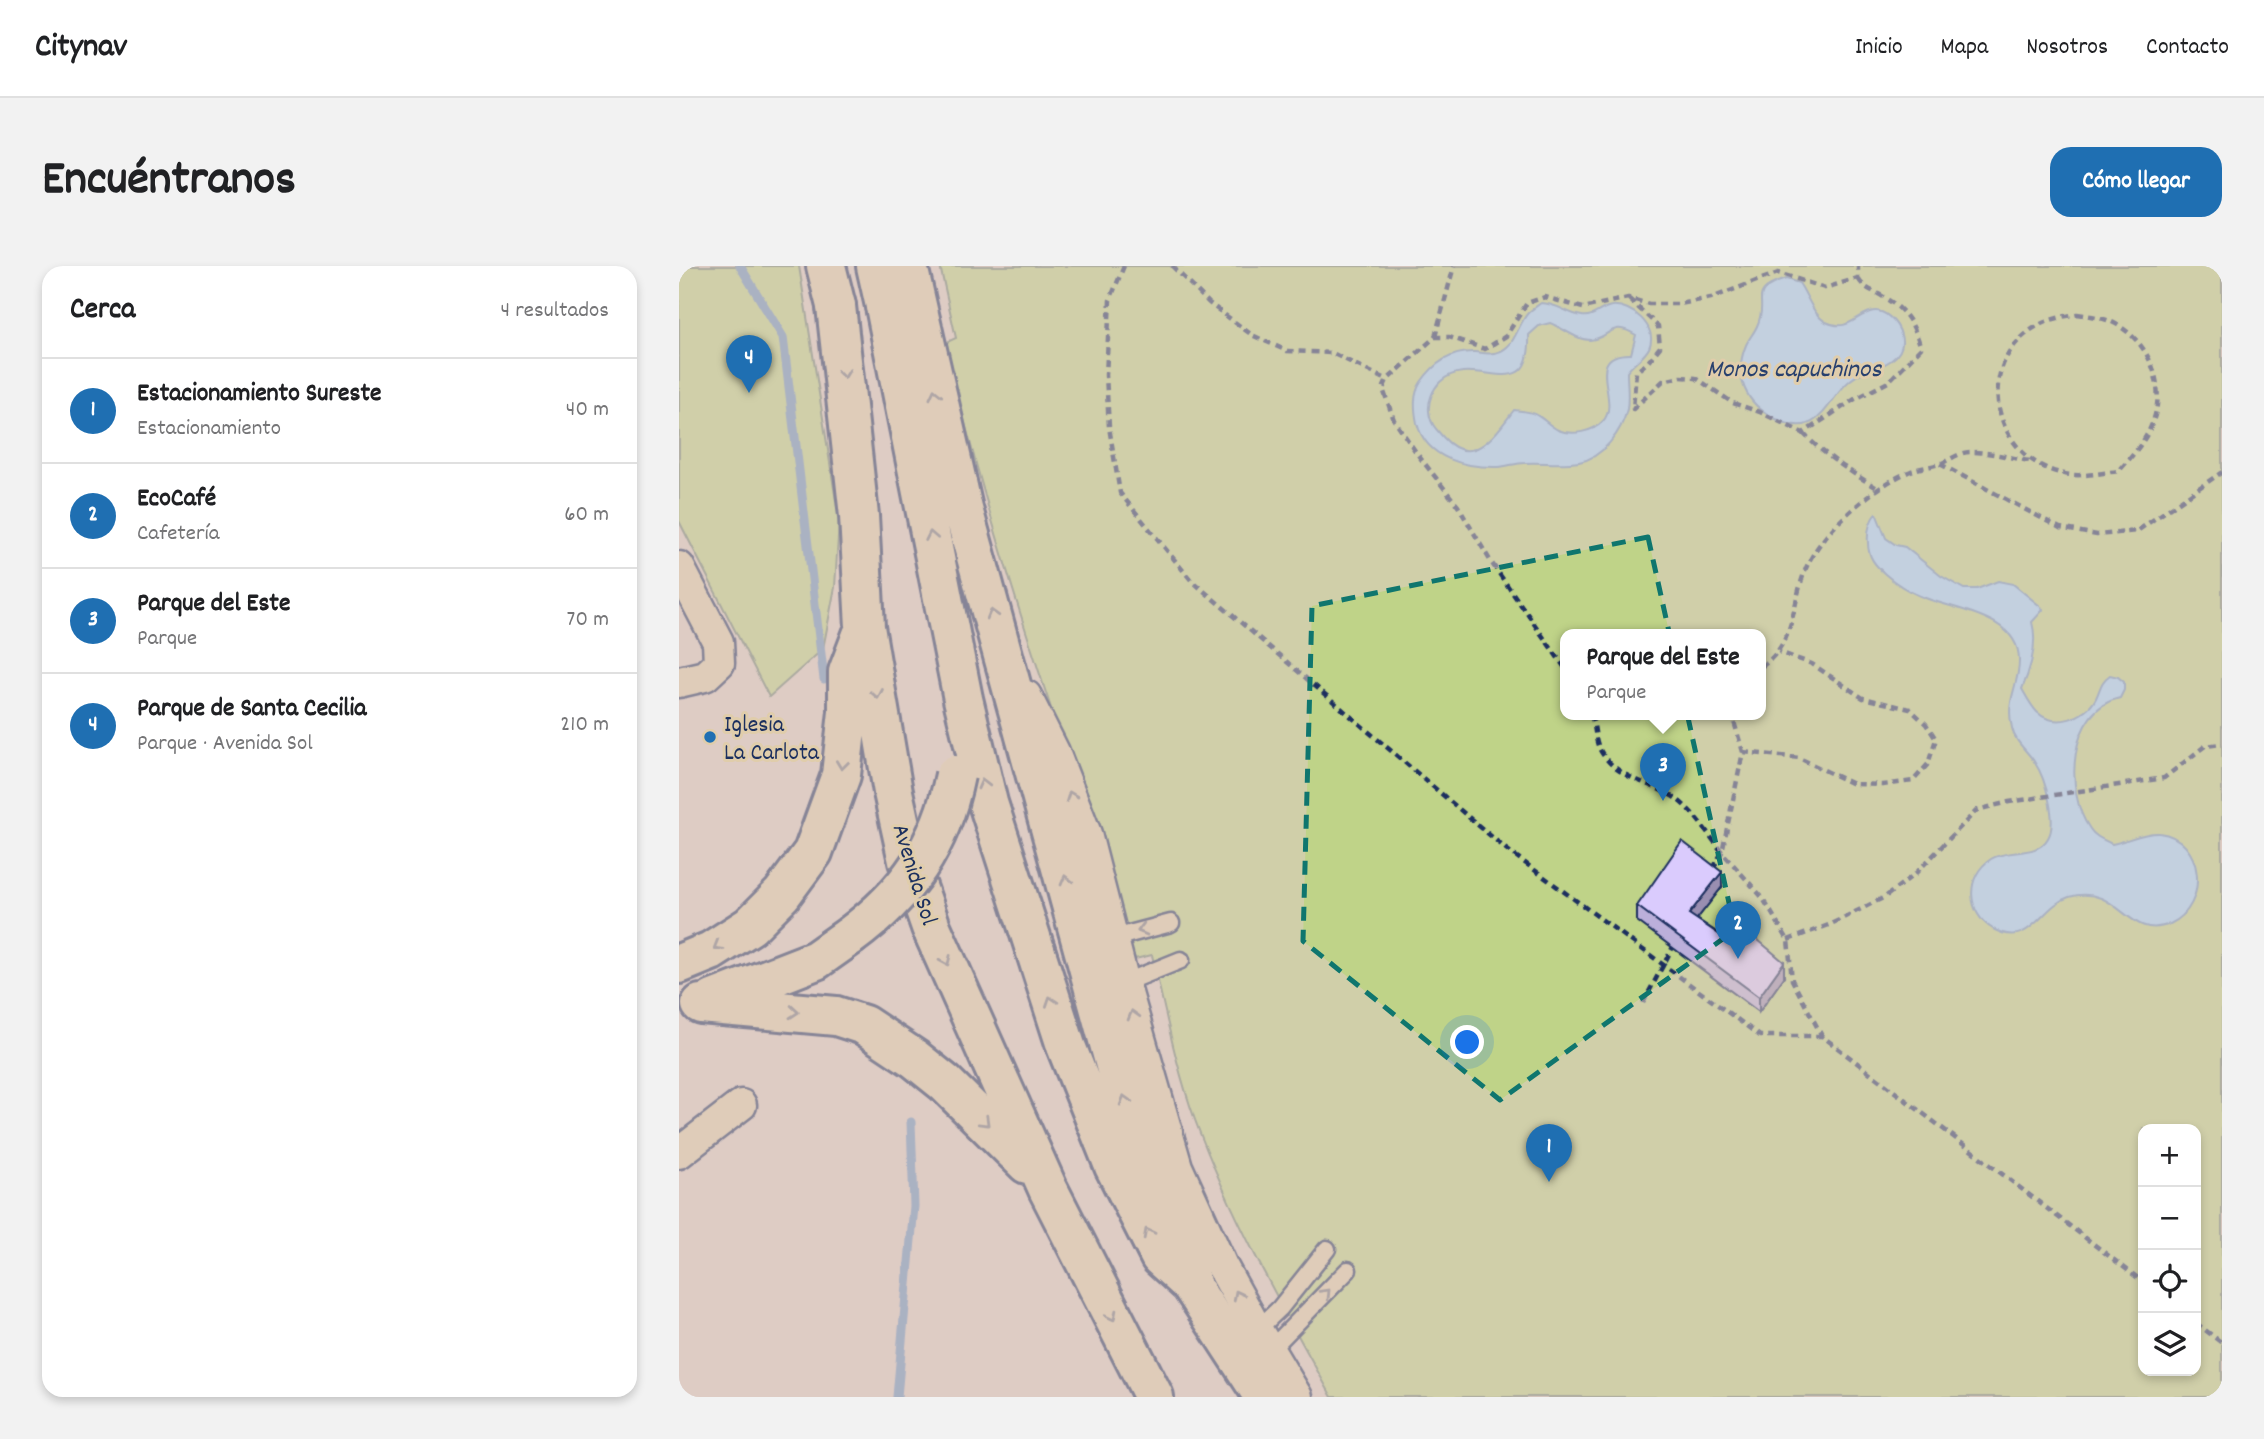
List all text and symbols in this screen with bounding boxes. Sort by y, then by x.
text: Citynav [35,25,127,72]
text: Inicio [1855,31,1903,65]
text: Mapa [1941,31,1988,65]
text: Nosotros [2026,31,2108,65]
text: Contacto [2146,31,2229,65]
text: Encuéntranos [42,147,296,217]
button: Cómo llegar [2050,147,2222,217]
text: Cerca [70,290,135,333]
text: 4 resultados [500,295,609,328]
pin: 4 [726,335,772,393]
water label: Monos capuchinos [1707,352,1882,389]
one-way arrow [837,368,852,379]
text: Estacionamiento Sureste [137,376,381,413]
one-way arrow [929,388,944,400]
text: 1 [90,394,96,427]
text: 40 m [566,394,609,427]
text: Estacionamiento [137,413,281,446]
text: EcoCafé [137,481,216,518]
text: 2 [88,499,98,532]
text: 60 m [564,499,609,532]
text: Cafetería [137,518,220,551]
one-way arrow [924,530,939,542]
text: Parque del Este [137,586,290,623]
text: 3 [88,604,98,637]
text: 70 m [567,604,609,637]
one-way arrow [986,608,1001,620]
text: Parque [137,623,197,656]
popup [1560,629,1766,720]
text: Parque del Este [1586,640,1740,677]
text: Parque [1586,677,1646,710]
one-way arrow [869,688,884,700]
text: Parque de Santa Cecilia [137,691,366,728]
text: 4 [88,709,98,742]
text: 210 m [560,709,609,742]
place label: Iglesia La Carlota [724,709,820,771]
text: Parque · Avenida Sol [137,728,313,761]
marker: Iglesia La Carlota [702,729,718,745]
pin: 3 [1640,743,1686,801]
one-way arrow [835,759,850,771]
one-way arrow [977,778,991,790]
one-way arrow [1066,790,1080,802]
street label: Avenida Sol [882,820,945,930]
one-way arrow [1060,875,1075,887]
pin: 2 [1715,901,1761,959]
one-way arrow [1136,922,1148,936]
one-way arrow [712,938,725,951]
one-way arrow [938,953,952,966]
one-way arrow [1045,996,1059,1008]
one-way arrow [789,1004,800,1019]
one-way arrow [1126,1009,1141,1021]
your location [1450,1025,1484,1059]
one-way arrow [1119,1094,1134,1106]
one-way arrow [977,1113,990,1126]
pin: 1 [1526,1124,1572,1182]
map controls [2138,1124,2201,1376]
button: + [2138,1124,2201,1187]
button: − [2138,1187,2201,1250]
one-way arrow [1142,1228,1156,1241]
button: locate [2138,1250,2201,1313]
one-way arrow [1317,1288,1330,1301]
one-way arrow [1233,1290,1246,1303]
one-way arrow [1104,1308,1118,1321]
button: layers [2138,1313,2201,1376]

